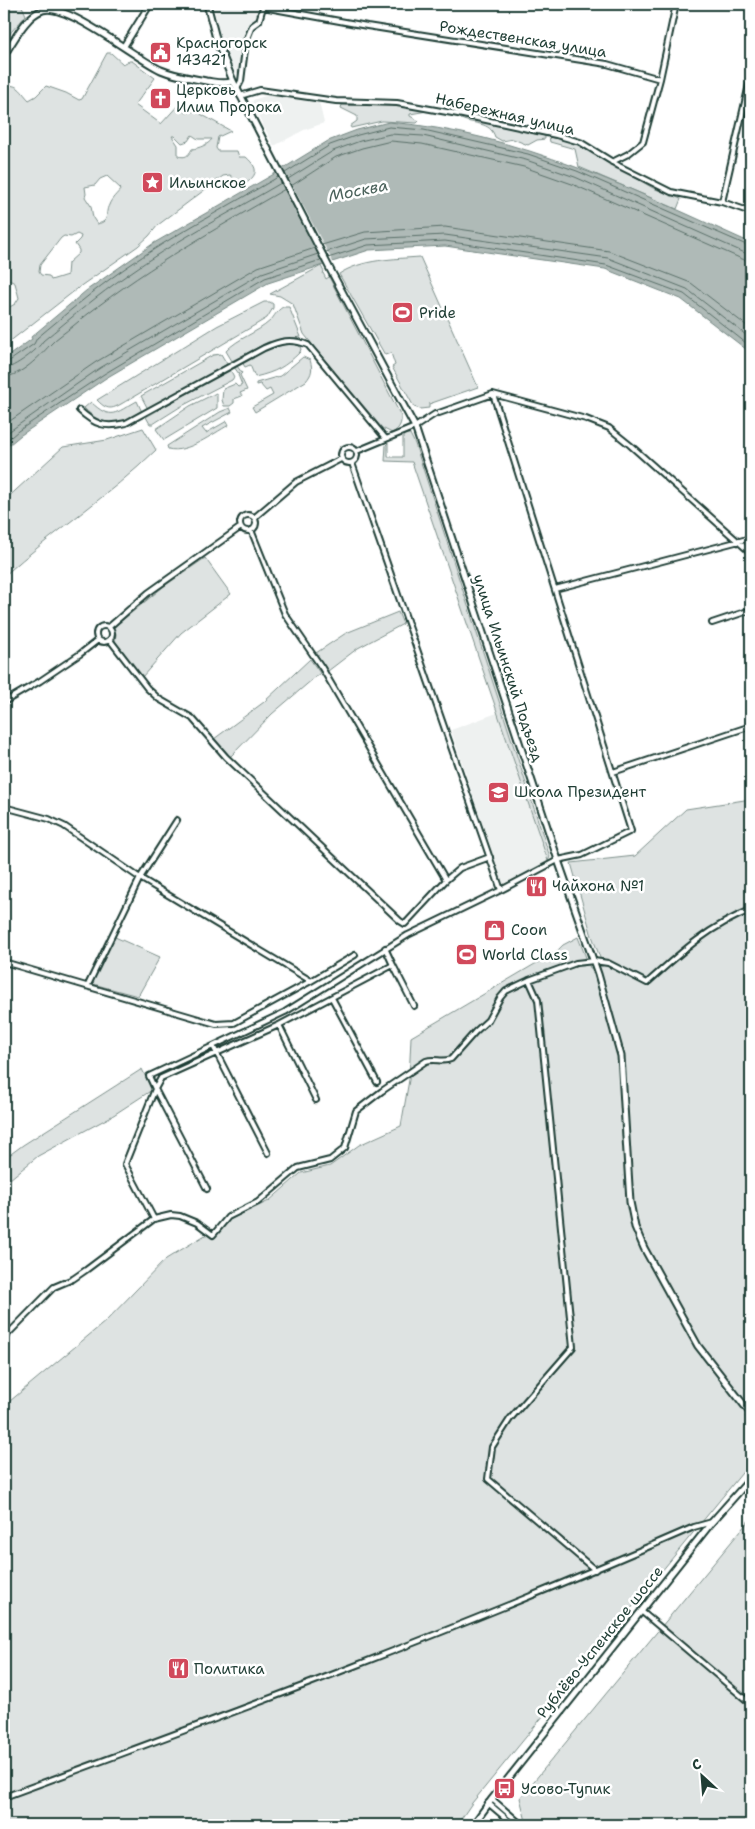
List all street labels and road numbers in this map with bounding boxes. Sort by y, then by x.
street label: Рождественская улица [438,16,609,62]
street label: Набережная улица [433,88,577,140]
street label: улица Ильинский Подъезд [468,572,548,765]
street label: Рублёво-Успенское шоссе [532,1562,668,1722]

